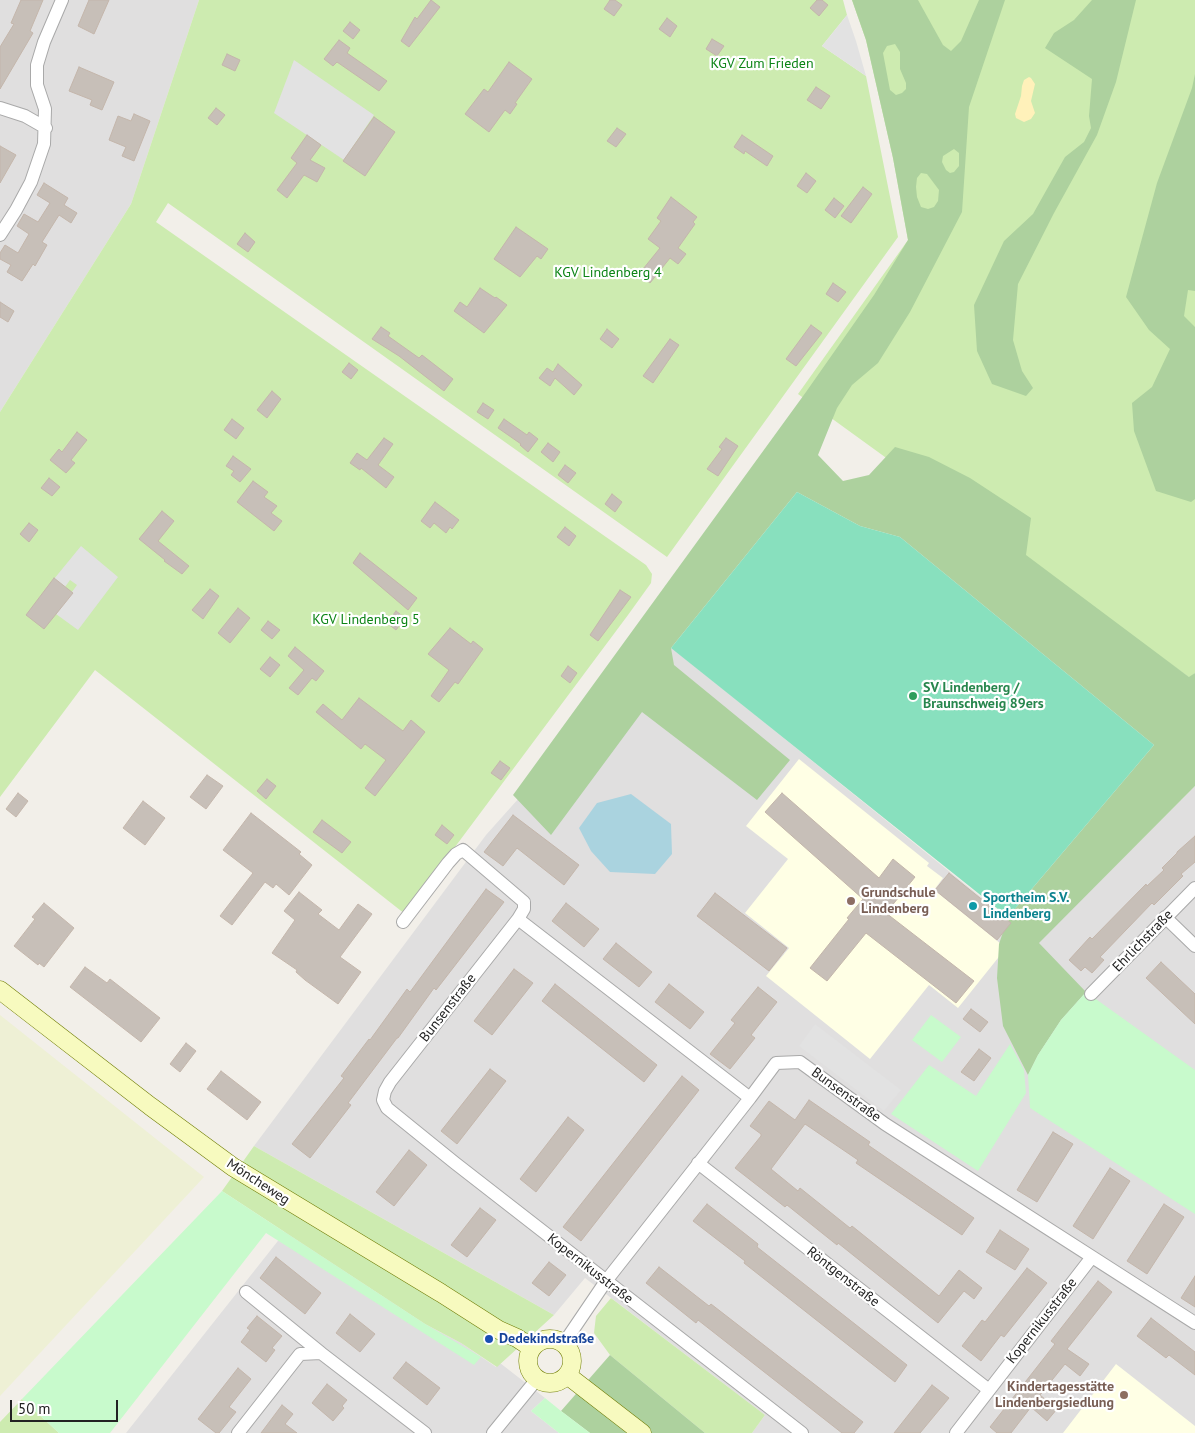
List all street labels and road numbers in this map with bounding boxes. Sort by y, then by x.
street label: Ehrlichstraße [1109,907,1177,975]
street label: Bunsenstraße [416,971,480,1045]
street label: Bunsenstraße [808,1064,884,1126]
street label: Möncheweg [223,1155,293,1209]
street label: Kopernikusstraße [544,1230,636,1308]
street label: Röntgenstraße [803,1243,883,1311]
street label: Kopernikusstraße [1003,1275,1081,1367]

